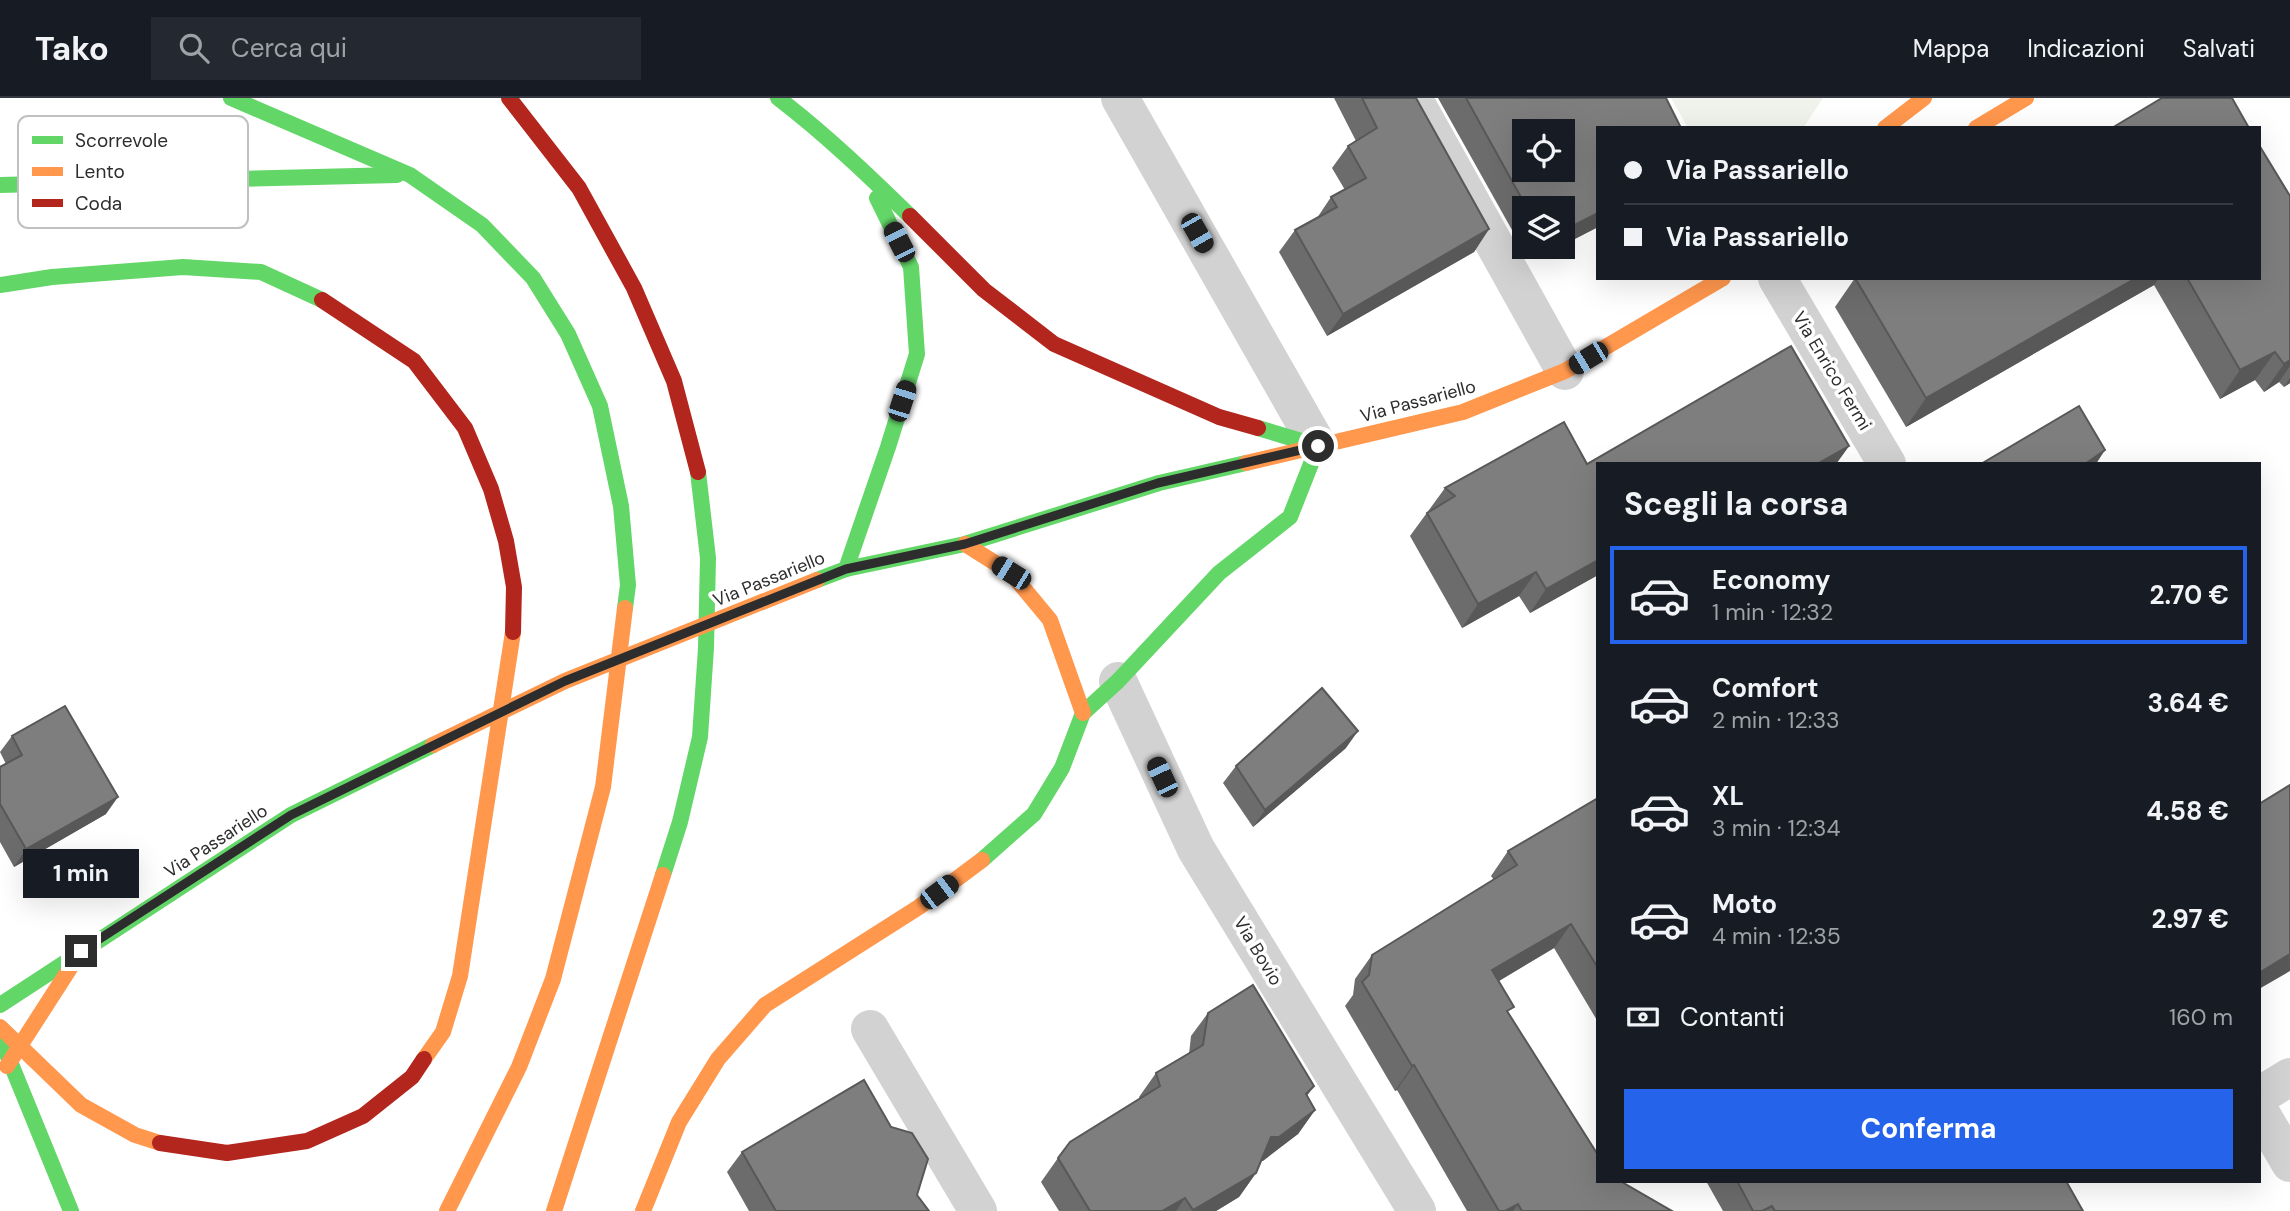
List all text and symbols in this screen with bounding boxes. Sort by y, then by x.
search box [151,17,641,80]
text: Tako [35,27,109,70]
icon: search [175,29,213,67]
text: Cerca qui [231,31,347,65]
text: Mappa [1913,33,1989,64]
text: Indicazioni [2027,33,2145,64]
text: Salvati [2183,33,2255,64]
legend [18,116,248,228]
map controls [1512,119,1575,259]
button: locate [1512,119,1575,182]
text: Scorrevole [75,128,168,153]
text: Via Passariello [1666,153,1849,187]
text: Lento [75,159,125,184]
text: Coda [75,191,122,216]
button: layers [1512,196,1575,259]
car [1178,210,1217,256]
car [881,219,918,265]
text: Via Passariello [1666,220,1849,254]
street label: Via Enrico Fermi [1787,307,1877,435]
car [1565,338,1612,378]
street label: Via Passariello [1358,374,1478,428]
car [886,378,919,424]
route start [1302,430,1334,462]
text: Scegli la corsa [1624,483,1848,525]
street label: Via Passariello [710,546,828,612]
car [988,553,1035,593]
text: Economy [1712,563,1830,597]
icon: car [1628,564,1691,627]
text: 2.70 € [2149,578,2229,612]
text: 1 min · 12:32 [1712,597,1833,627]
text: Comfort [1712,671,1818,705]
icon: car [1628,672,1691,735]
text: 3.64 € [2148,686,2229,720]
text: 2 min · 12:33 [1712,705,1840,735]
car [1144,754,1181,800]
text: XL [1712,779,1744,813]
icon: car [1628,780,1691,843]
text: 4.58 € [2146,794,2229,828]
street label: Via Passariello [160,799,272,883]
text: 3 min · 12:34 [1712,813,1840,843]
callout: 1 min [23,850,139,898]
text: 1 min [53,858,109,888]
car [916,871,963,913]
text: Moto [1712,887,1777,921]
icon: car [1628,888,1691,951]
text: 2.97 € [2151,902,2229,936]
street label: Via Bovio [1228,912,1288,990]
text: 4 min · 12:35 [1712,921,1841,951]
route end [65,935,97,967]
icon: cash [1624,998,1662,1036]
text: Contanti [1680,1000,1785,1034]
text: 160 m [2169,1002,2233,1032]
button: Conferma [1624,1089,2233,1169]

